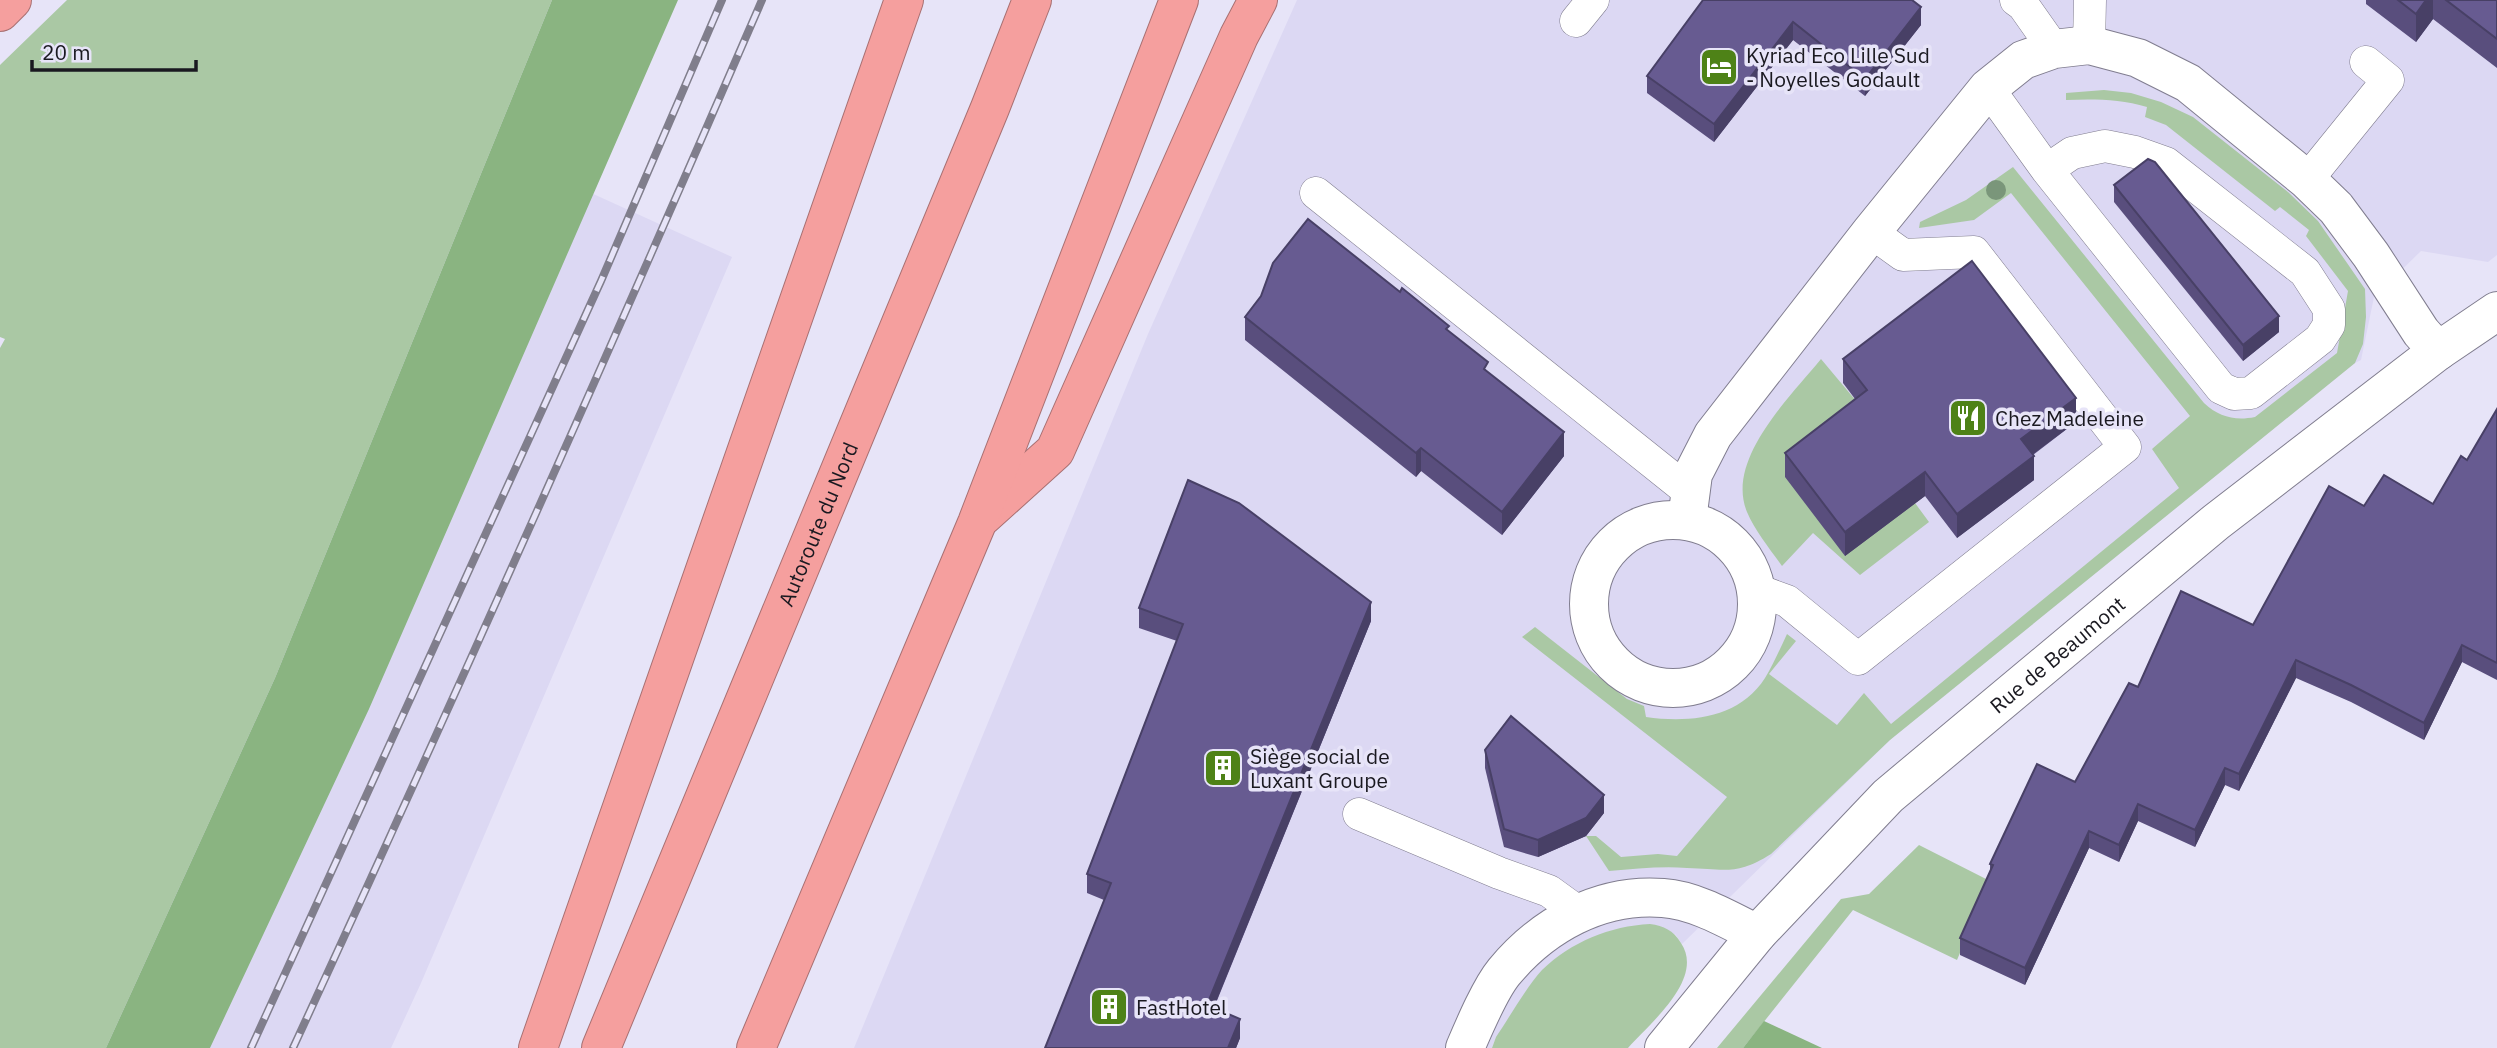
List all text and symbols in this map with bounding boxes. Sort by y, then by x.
scale bar [32,28,196,72]
text: 20 m [42,38,91,66]
place label: Kyriad Eco Lille Sud - Noyelles Godault [1746,41,1930,93]
hotel icon: Kyriad Eco Lille Sud - Noyelles Godault [1698,46,1740,88]
restaurant icon: Chez Madeleine [1947,397,1989,439]
place label: Chez Madeleine [1995,404,2144,432]
street label: Autoroute du Nord [771,438,864,610]
street label: Rue de Beaumont [1984,590,2131,719]
place label: Siège social de Luxant Groupe [1250,742,1390,794]
building icon: Siège social de Luxant Groupe [1202,747,1244,789]
building icon: FastHotel [1088,986,1130,1028]
place label: FastHotel [1136,993,1227,1021]

